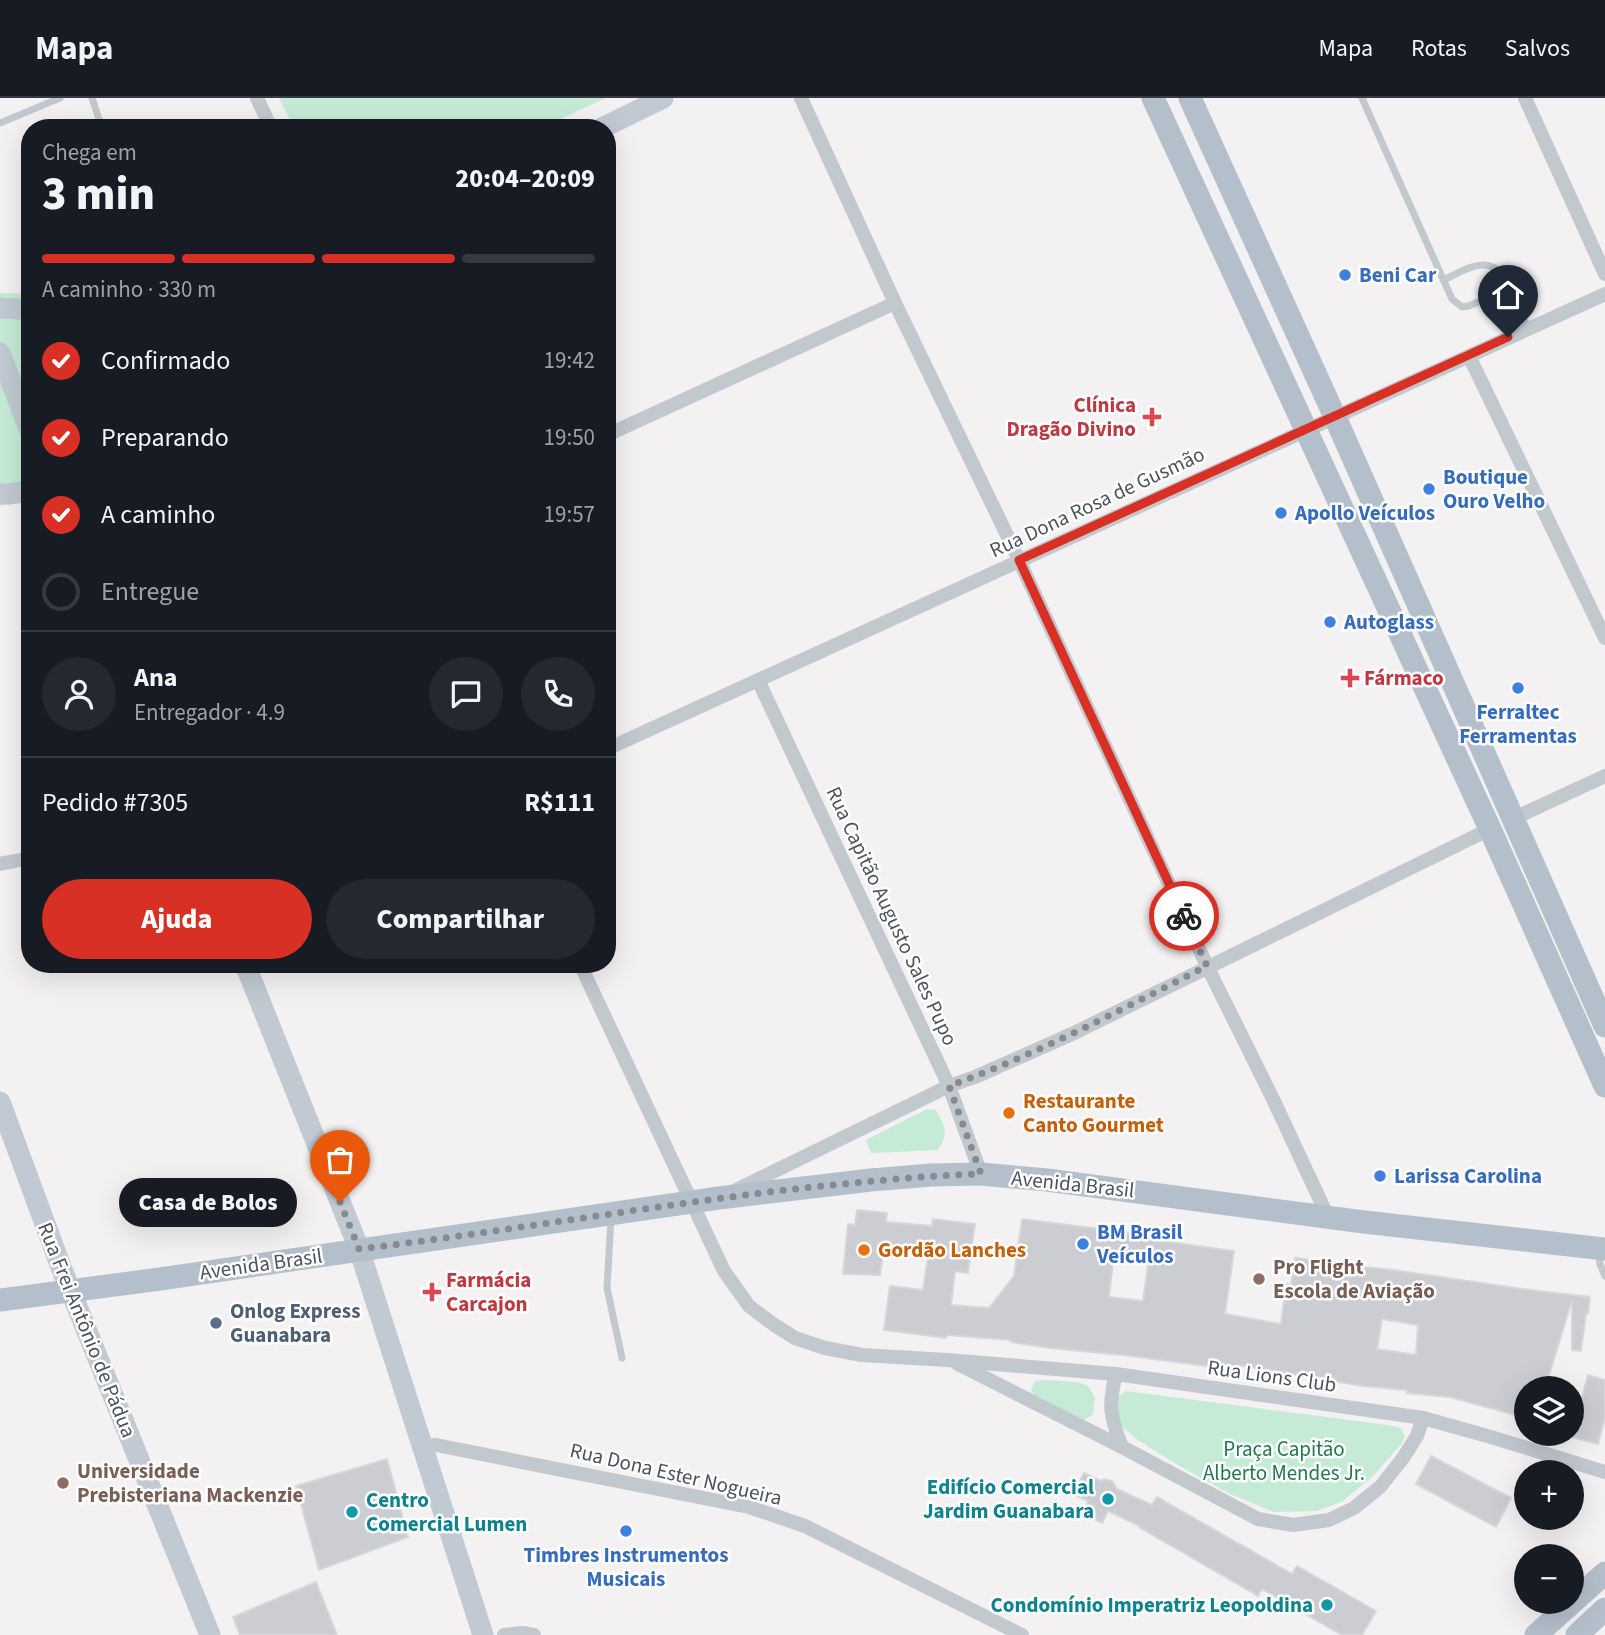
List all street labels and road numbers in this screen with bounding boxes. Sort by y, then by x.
street label: Rua Dona Rosa de Gusmão [985,439,1209,565]
street label: Rua Capitão Augusto Sales Pupo [819,782,965,1050]
street label: Avenida Brasil [1010,1163,1136,1205]
street label: Rua Frei Antônio de Pádua [30,1218,144,1442]
street label: Avenida Brasil [198,1241,324,1287]
street label: Rua Lions Club [1206,1352,1338,1400]
street label: Rua Dona Ester Nogueira [567,1435,785,1513]

